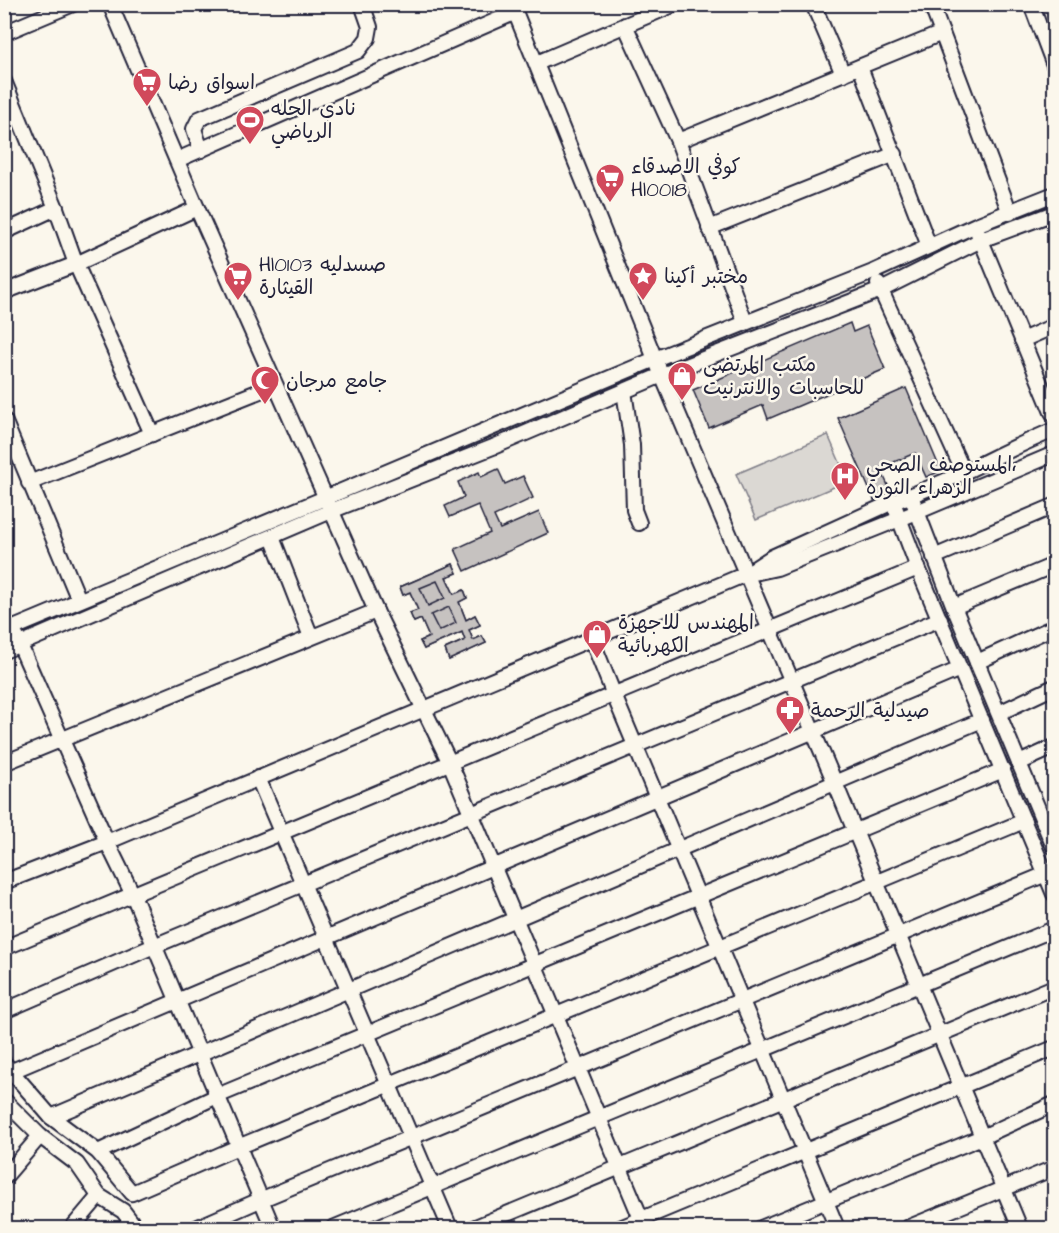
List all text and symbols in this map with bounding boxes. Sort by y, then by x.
supermarket icon: اسواق رضا [131,66,163,108]
place label: اسواق رضا [168,69,255,97]
place label: نادي الحله الرياضي [271,95,356,149]
sports icon: نادي الحله الرياضي [234,104,266,146]
place label: كوفي الاصدقاء Hl0018 [631,153,741,204]
supermarket icon: كوفي الاصدقاء Hl0018 [594,162,626,204]
place label: Hl0103 صسدليه القيثارة [259,251,386,302]
supermarket icon: Hl0103 صسدليه القيثارة [222,260,254,302]
place icon: مختبر أكينا [627,260,659,302]
place label: مختبر أكينا [664,263,748,291]
place label: مكتب المرتضى للحاسبات والانترنيت [703,351,864,402]
shop icon: مكتب المرتضى للحاسبات والانترنيت [666,360,698,402]
mosque icon: جامع مرجان [249,364,281,406]
place label: جامع مرجان [286,367,387,395]
place label: المستوصف الصحي، الزهراء الثوره [866,451,1017,502]
hospital icon: المستوصف الصحي، الزهراء الثوره [829,460,861,502]
place label: المهندس للاجهزة الكهربائية [618,609,754,660]
shop icon: المهندس للاجهزة الكهربائية [581,618,613,660]
pharmacy icon: صيدلية الرحمة [774,694,806,736]
place label: صيدلية الرحمة [811,697,930,725]

